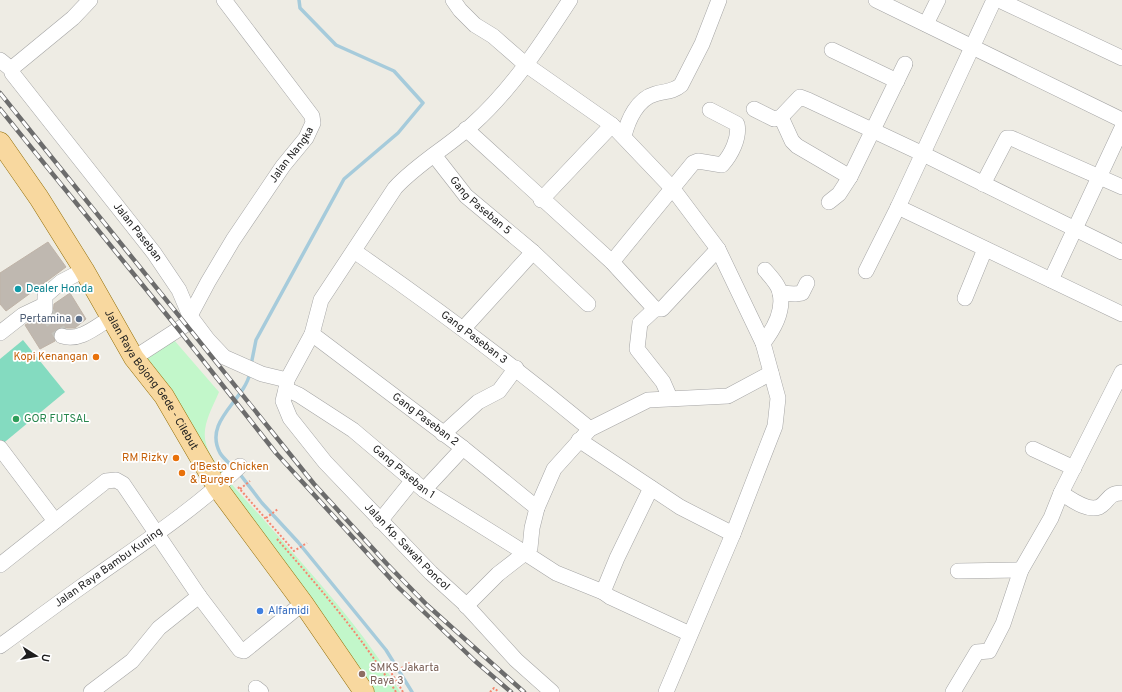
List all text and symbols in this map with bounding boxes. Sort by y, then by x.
street label: Jalan Nangka [267,124,317,186]
street label: Gang Paseban 5 [446,174,514,238]
street label: Jalan Paseban [110,200,165,264]
place label: Dealer Honda [26,282,93,296]
marker: Dealer Honda [13,284,23,294]
street label: Jalan Raya Bojong Gede - Cilebut [101,307,201,453]
street label: Gang Paseban 3 [438,308,510,367]
place label: Pertamina [19,312,71,326]
marker: Pertamina [74,314,84,324]
place label: Kopi Kenangan [13,350,88,364]
marker: Kopi Kenangan [91,352,101,362]
street label: Gang Paseban 2 [389,390,461,449]
place label: GOR FUTSAL [24,412,89,426]
marker: GOR FUTSAL [11,414,21,424]
street label: Gang Paseban 1 [369,442,437,502]
place label: RM Rizky [122,451,168,465]
marker: RM Rizky [171,453,181,463]
place label: d'Besto Chicken & Burger [190,460,269,487]
marker: d'Besto Chicken & Burger [177,468,187,478]
street label: Jalan Kp. Sawah Poncol [361,500,453,594]
street label: Jalan Raya Bambu Kuning [52,525,165,611]
place label: Alfamidi [268,604,309,618]
marker: Alfamidi [255,606,265,616]
north arrow [16,636,56,676]
text: U [37,653,52,663]
place label: SMKS Jakarta Raya 3 [370,661,439,688]
marker: SMKS Jakarta Raya 3 [357,669,367,679]

